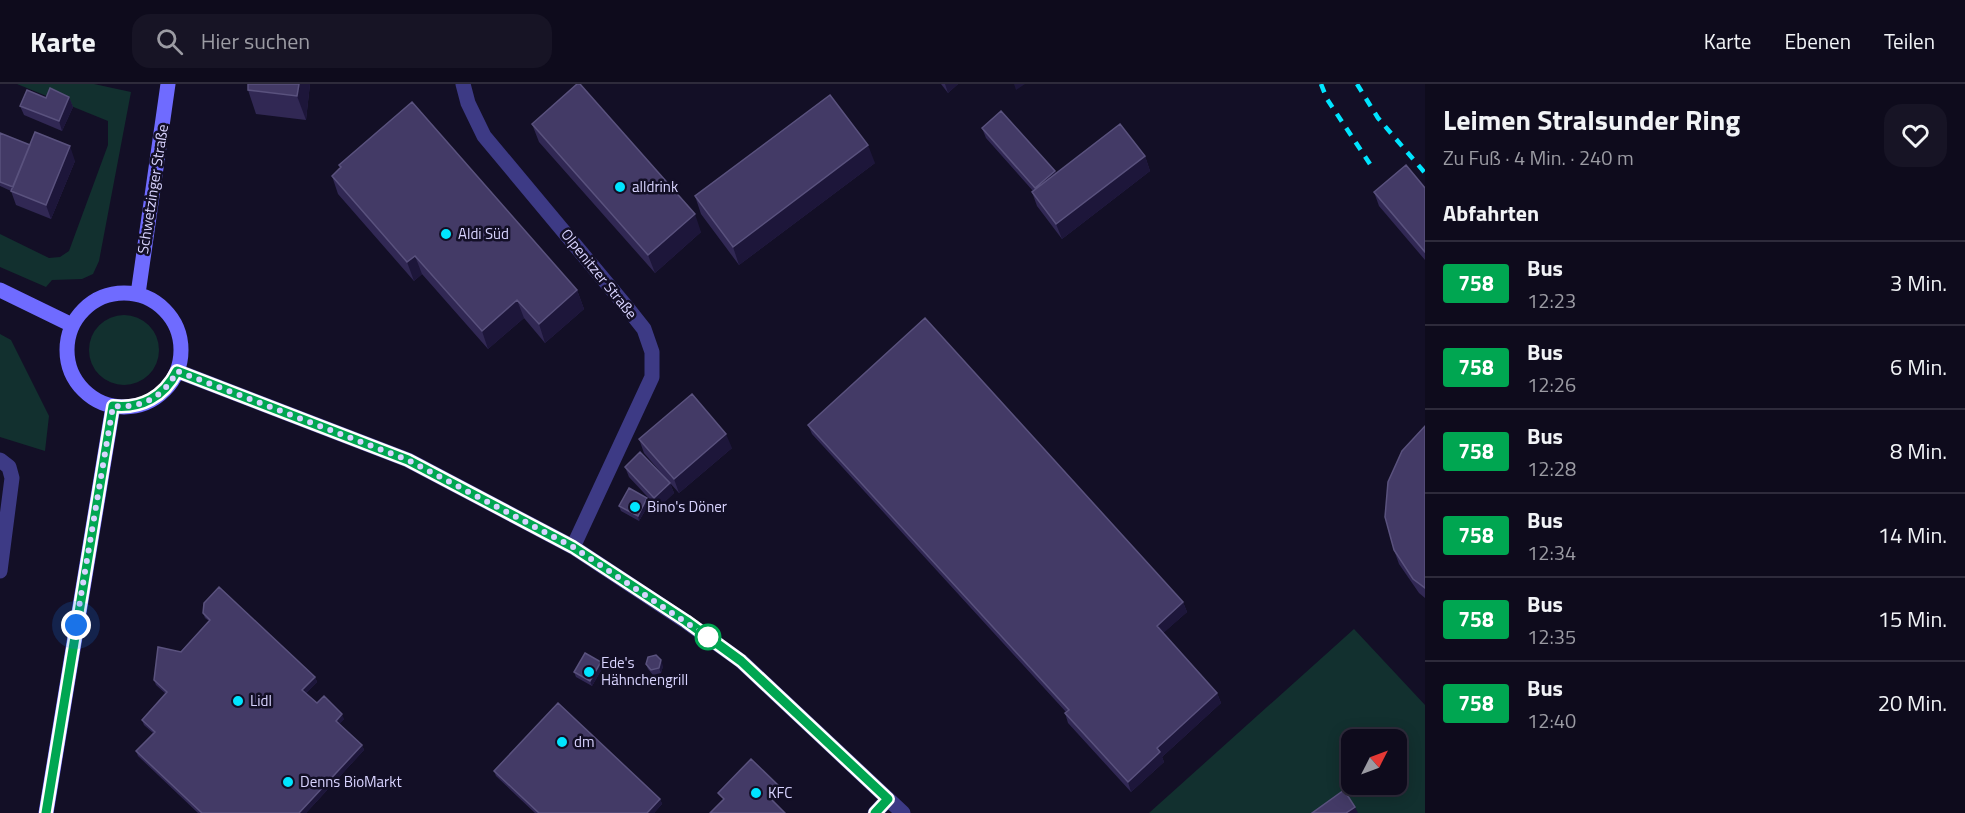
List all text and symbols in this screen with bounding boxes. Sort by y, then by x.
search box [132,14,552,68]
text: Karte [30,20,96,63]
text: Hier suchen [201,24,310,58]
icon: search [153,25,186,58]
text: Karte [1704,25,1751,57]
text: Ebenen [1784,25,1851,57]
text: Teilen [1884,25,1935,57]
text: Leimen Stralsunder Ring [1443,98,1740,141]
button: heart [1884,104,1947,167]
street label: Schwetzinger Straße [131,122,174,255]
text: Zu Fuß · 4 Min. · 240 m [1443,142,1634,173]
place label: alldrink [632,175,678,198]
marker: alldrink [613,180,627,194]
text: Abfahrten [1443,196,1539,230]
place label: Aldi Süd [458,222,509,245]
street label: Olpenitzer Straße [556,224,643,324]
marker: Aldi Süd [439,227,453,241]
text: Bus [1527,251,1563,285]
text: 3 Min. [1890,266,1947,300]
text: 758 [1458,267,1494,299]
text: 12:23 [1527,285,1576,316]
text: Bus [1527,335,1563,369]
text: 6 Min. [1890,350,1947,384]
text: 758 [1458,351,1494,383]
text: 12:26 [1527,369,1576,400]
text: Bus [1527,419,1563,453]
text: 8 Min. [1890,434,1947,468]
text: 758 [1458,435,1494,467]
text: 12:28 [1527,453,1576,484]
place label: Bino's Döner [647,495,727,518]
marker: Bino's Döner [628,500,642,514]
text: Bus [1527,503,1563,537]
text: 14 Min. [1878,518,1947,552]
text: 758 [1458,519,1494,551]
text: 12:34 [1527,537,1576,568]
text: Bus [1527,587,1563,621]
text: 15 Min. [1878,602,1947,636]
text: 758 [1458,603,1494,635]
your location [61,610,91,640]
text: 12:35 [1527,621,1576,652]
unlabelled marker [695,624,721,650]
place label: Ede's Hähnchengrill [601,651,688,691]
marker: Ede's Hähnchengrill [582,665,596,679]
text: Bus [1527,671,1563,705]
text: 20 Min. [1878,686,1947,720]
text: 758 [1458,687,1494,719]
place label: Lidl [250,689,272,712]
marker: Lidl [231,694,245,708]
text: 12:40 [1527,705,1576,736]
north arrow [1341,729,1407,795]
map controls [1341,729,1407,795]
place label: dm [574,730,594,753]
marker: dm [555,735,569,749]
place label: Denns BioMarkt [300,770,402,793]
marker: Denns BioMarkt [281,775,295,789]
place label: KFC [768,781,792,804]
marker: KFC [749,786,763,800]

